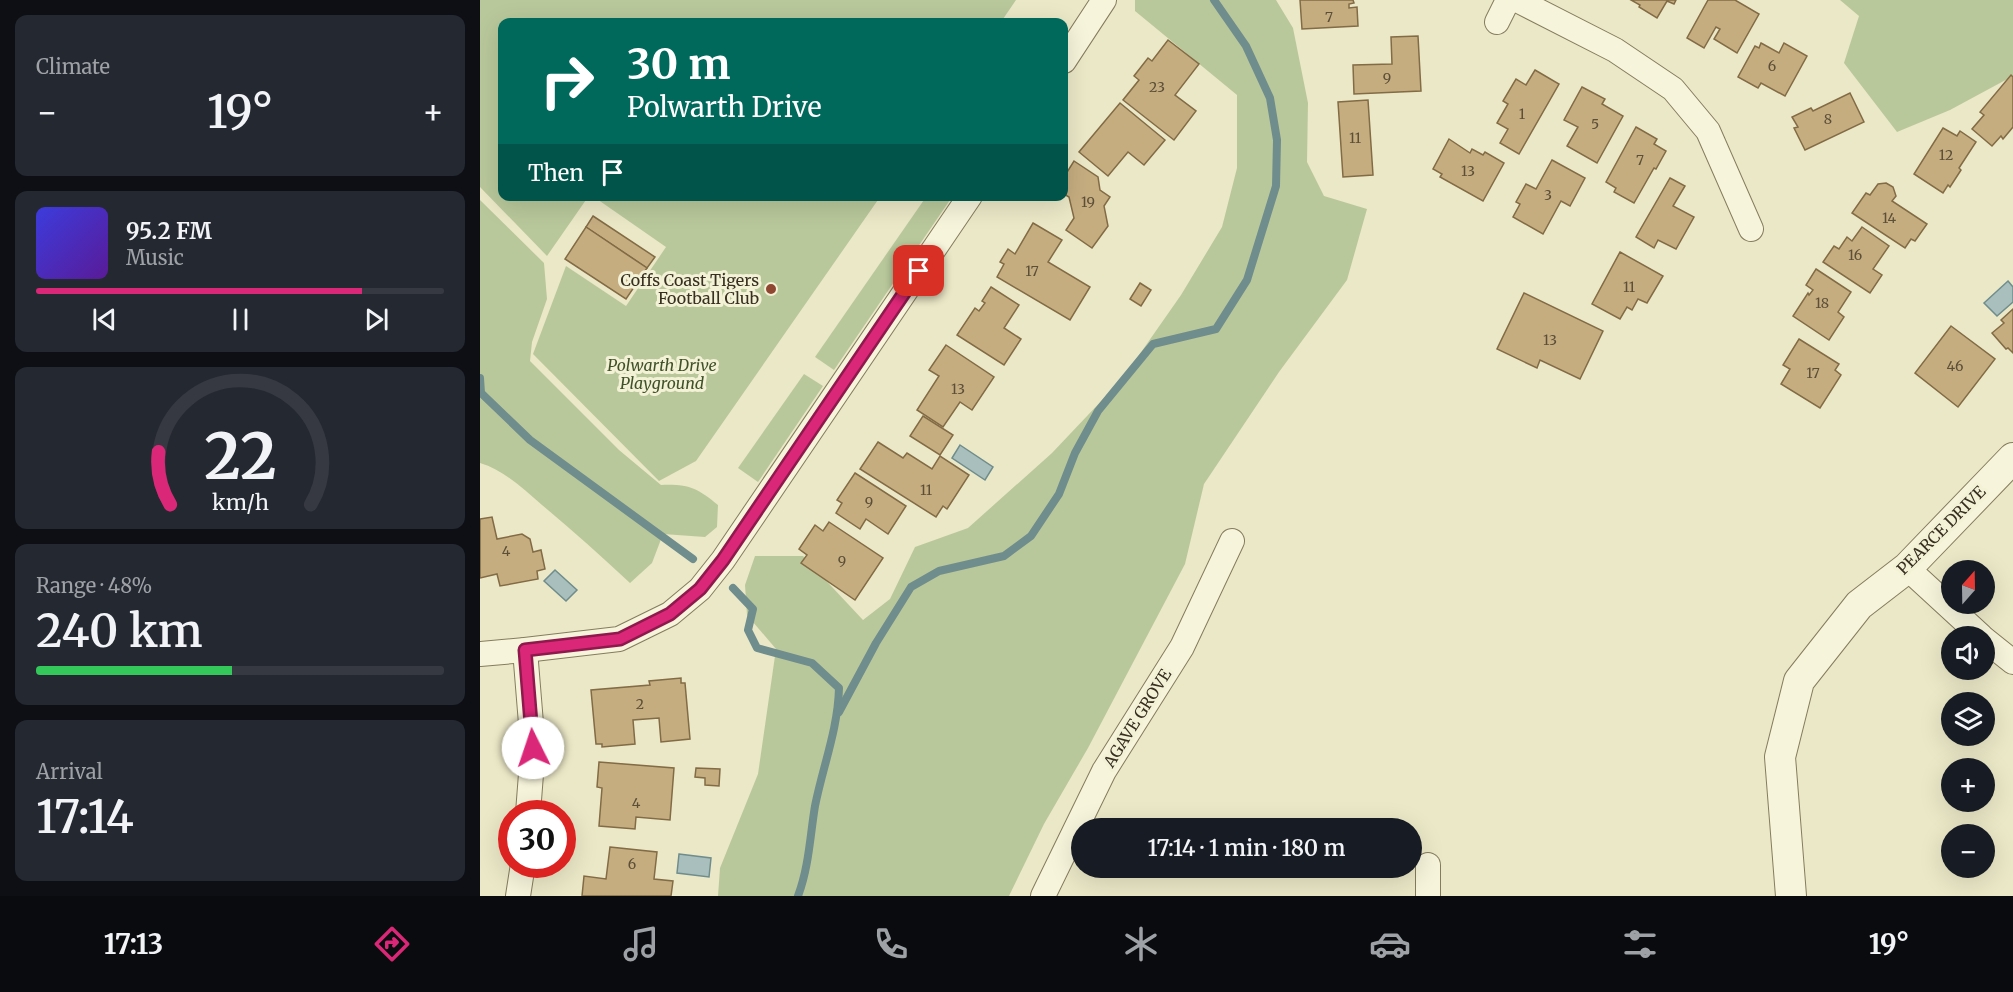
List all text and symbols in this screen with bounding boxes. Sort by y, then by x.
house number: 7 [1325,8,1333,26]
text: 30 m [627,38,731,90]
icon: right [528,42,606,120]
text: Climate [36,54,110,79]
house number: 6 [1768,57,1776,75]
house number: 9 [1383,69,1391,87]
house number: 23 [1149,78,1165,96]
text: 19° [207,84,273,140]
text: Polwarth Drive [627,90,822,124]
text: − [36,92,58,133]
text: + [422,92,444,133]
house number: 1 [1519,105,1525,123]
house number: 8 [1824,110,1832,128]
house number: 5 [1591,115,1599,133]
house number: 11 [1349,129,1361,147]
house number: 12 [1939,146,1953,164]
house number: 7 [1636,151,1644,169]
icon: arrive [596,156,629,189]
text: Then [528,159,584,187]
house number: 13 [1461,162,1475,180]
house number: 3 [1544,186,1552,204]
house number: 19 [1081,193,1095,211]
house number: 14 [1882,209,1896,227]
text: 95.2 FM [126,217,212,245]
text: Music [126,245,184,270]
pin [893,245,944,296]
house number: 16 [1848,246,1862,264]
icon: arrive [902,254,935,287]
house number: 17 [1025,262,1039,280]
place label: Coffs Coast Tigers Football Club [620,270,759,308]
house number: 11 [1623,278,1635,296]
marker: Coffs Coast Tigers Football Club [764,282,778,296]
house number: 18 [1815,294,1829,312]
icon: previous [88,303,121,336]
icon: pause [224,303,257,336]
icon: next [360,303,393,336]
house number: 13 [1543,331,1557,349]
park label: Polwarth Drive Playground [607,355,717,393]
house number: 46 [1947,357,1963,375]
house number: 17 [1806,364,1820,382]
house number: 13 [951,380,965,398]
text: 22 [204,418,276,496]
house number: 11 [920,481,932,499]
street label: PEARCE DRIVE [1892,481,1990,579]
text: km/h [212,489,268,516]
house number: 9 [865,493,873,511]
house number: 4 [502,542,511,560]
house number: 9 [838,552,846,570]
north arrow [1941,560,1995,614]
map controls [1941,560,1995,878]
text: Range · 48% [36,573,152,598]
text: 240 km [36,603,203,659]
button: sound [1941,626,1995,680]
street label: AGAVE GROVE [1098,664,1176,772]
button: layers [1941,692,1995,746]
house number: 2 [636,695,644,713]
position arrow [501,716,565,780]
button: + [1941,758,1995,812]
text: Arrival [36,759,103,784]
text: 17:14 [36,789,134,845]
house number: 4 [632,794,641,812]
speed limit sign: 30 [498,800,576,878]
button: − [1941,824,1995,878]
text: 17:14 · 1 min · 180 m [1148,834,1345,862]
house number: 6 [628,855,636,873]
icon: directions [371,923,413,965]
icon: music [620,923,662,965]
icon: phone [870,923,912,965]
icon: climate [1120,923,1162,965]
icon: car [1369,923,1411,965]
icon: filters [1619,923,1661,965]
text: 17:13 [104,927,163,961]
text: 19° [1869,927,1909,961]

